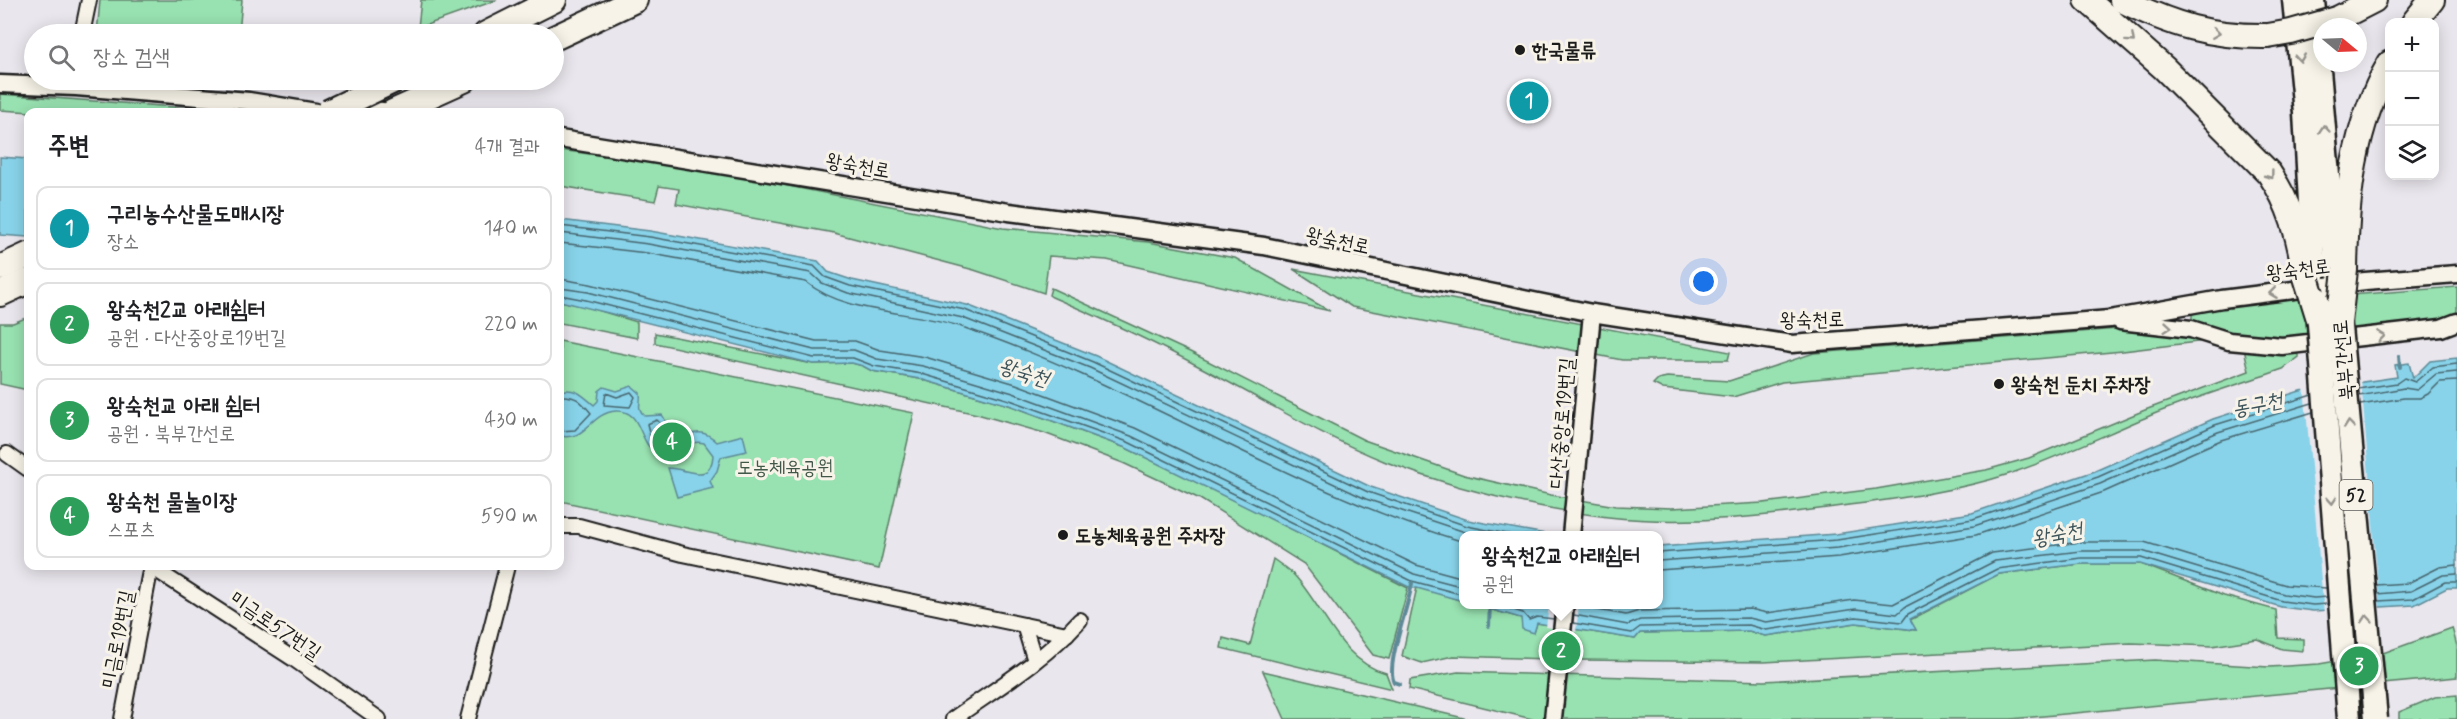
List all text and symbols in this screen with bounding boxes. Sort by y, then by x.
north arrow [2313,18,2367,72]
map controls [2385,18,2439,180]
button: + [2385,18,2439,72]
search box [24,24,564,90]
one-way arrow [2211,27,2221,39]
one-way arrow [2124,32,2135,43]
place label: 한국물류 [1531,38,1596,65]
icon: search [45,41,78,74]
marker: 한국물류 [1513,43,1527,57]
text: 장소 검색 [93,44,170,72]
one-way arrow [2293,54,2306,63]
button: − [2385,72,2439,126]
pin: 1 [1510,78,1549,124]
one-way arrow [2318,124,2331,133]
button: layers [2385,126,2439,180]
text: 주변 [48,130,90,164]
text: 4개 결과 [475,134,540,161]
street label: 왕숙천로 [824,148,892,185]
one-way arrow [2263,169,2274,180]
text: 구리농수산물도매시장 [107,201,284,229]
text: 1 [65,215,74,242]
text: 140 m [484,215,538,242]
street label: 왕숙천로 [1303,222,1372,261]
text: 장소 [107,229,139,256]
street label: 왕숙천로 [2265,253,2332,288]
your location [1689,267,1718,296]
one-way arrow [2269,286,2278,299]
text: 왕숙천2교 아래쉼터 [107,297,265,325]
street label: 왕숙천로 [1780,306,1844,335]
text: 2 [65,311,74,338]
text: 220 m [484,311,538,338]
street label: 북부간선로 [2328,319,2361,401]
one-way arrow [2163,320,2172,333]
text: 공원 · 다산중앙로19번길 [107,325,286,352]
one-way arrow [2377,330,2386,343]
water label: 왕숙천 [995,352,1054,394]
street label: 다산중앙로19번길 [1543,356,1582,490]
place label: 왕숙천 둔치 주차장 [2011,372,2151,399]
marker: 왕숙천 둔치 주차장 [1992,377,2006,391]
water label: 동구천 [2230,386,2287,424]
text: 왕숙천교 아래 쉼터 [107,393,261,421]
text: 3 [65,407,74,434]
text: 430 m [485,407,538,434]
pin: 4 [652,420,692,464]
one-way arrow [2343,420,2356,429]
text: 공원 · 북부간선로 [107,421,235,448]
park label: 도농체육공원 [737,455,833,482]
road number: 52 [2340,480,2372,510]
text: 왕숙천 물놀이장 [107,489,237,517]
one-way arrow [2325,495,2338,504]
text: 4 [64,503,75,530]
text: 590 m [481,503,538,530]
water label: 왕숙천 [2030,516,2087,554]
text: 스포츠 [107,517,155,544]
place label: 도농체육공원 주차장 [1075,523,1225,550]
marker: 도농체육공원 주차장 [1056,528,1070,542]
popup [1459,531,1663,609]
text: 왕숙천2교 아래쉼터 [1482,543,1640,571]
text: 공원 [1482,571,1514,598]
street label: 미금로57번길 [224,586,326,667]
street label: 미금로19번길 [96,588,141,691]
one-way arrow [2361,614,2374,623]
pin: 2 [1542,628,1580,674]
pin: 3 [2340,644,2378,688]

